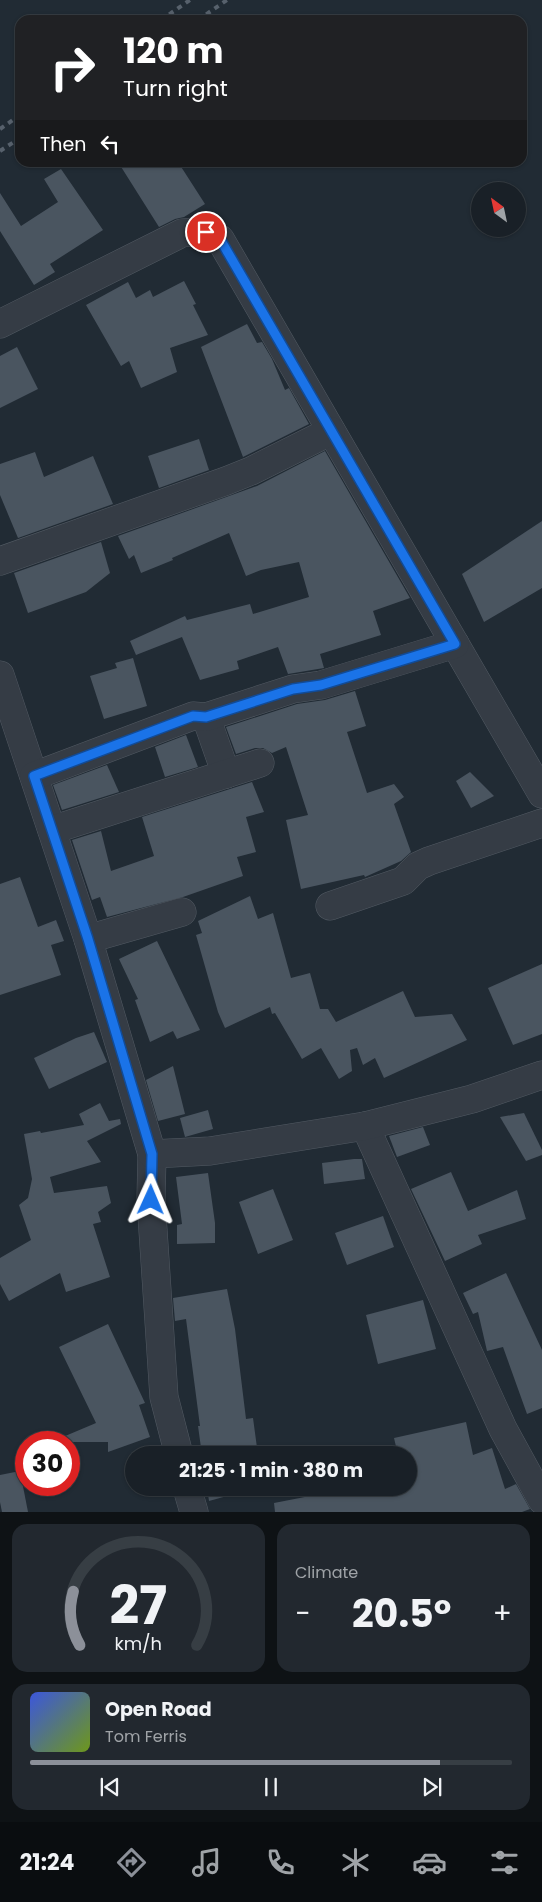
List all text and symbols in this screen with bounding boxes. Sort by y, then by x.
text: 120 m [123,26,223,75]
icon: right [40,35,105,100]
text: Turn right [123,73,228,104]
icon: left [96,130,124,158]
text: Then [40,131,86,158]
north arrow [471,182,526,238]
map controls [471,182,526,237]
pin [185,211,227,253]
icon: arrive [192,218,220,246]
position arrow [124,1173,176,1225]
speed limit sign: 30 [15,1431,80,1496]
text: 21:25 · 1 min · 380 m [179,1457,363,1484]
text: Climate [295,1561,358,1584]
text: 27 [110,1569,167,1642]
text: 20.5° [352,1587,451,1640]
text: − [295,1594,310,1633]
text: + [493,1594,512,1633]
text: km/h [115,1631,162,1656]
text: Open Road [105,1696,212,1723]
text: Tom Ferris [105,1725,187,1748]
icon: previous [96,1773,124,1801]
icon: pause [257,1773,285,1801]
icon: next [418,1773,446,1801]
icon: directions [114,1845,149,1880]
icon: music [189,1845,224,1880]
icon: phone [263,1845,298,1880]
icon: climate [338,1845,373,1880]
icon: car [412,1845,447,1880]
icon: filters [487,1845,522,1880]
text: 21:24 [20,1847,74,1878]

